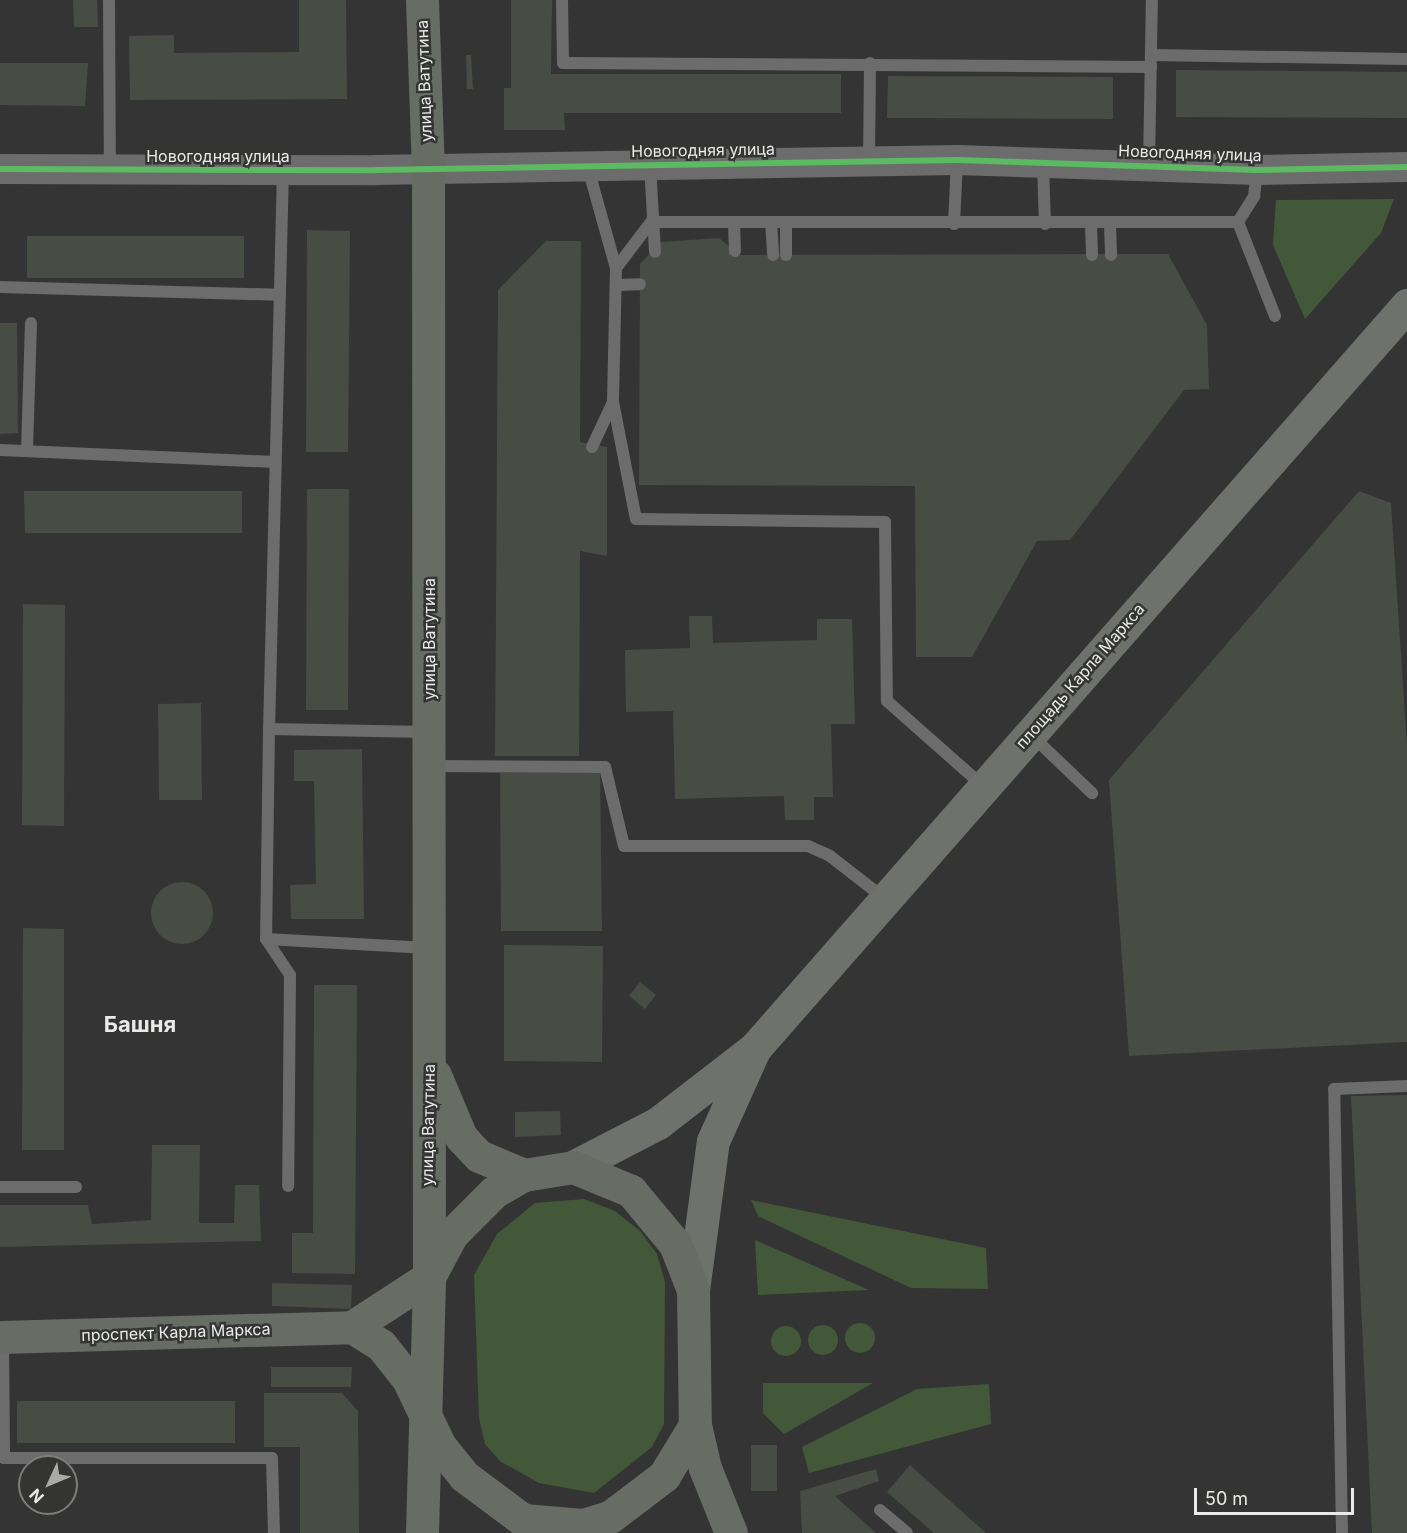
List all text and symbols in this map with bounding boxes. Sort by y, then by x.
street label: улица Ватутина [412,20,436,142]
street label: Новогодняя улица [631,139,775,161]
street label: Новогодняя улица [1118,141,1262,165]
street label: Новогодняя улица [146,146,290,166]
street label: улица Ватутина [419,578,439,700]
street label: площадь Карла Маркса [1012,599,1148,753]
district label: Башня [104,1012,176,1038]
street label: улица Ватутина [417,1064,439,1186]
street label: проспект Карла Маркса [81,1319,271,1345]
north arrow [18,1455,78,1515]
scale bar [1197,1476,1358,1514]
text: N [25,1485,48,1507]
text: 50 m [1205,1488,1248,1509]

